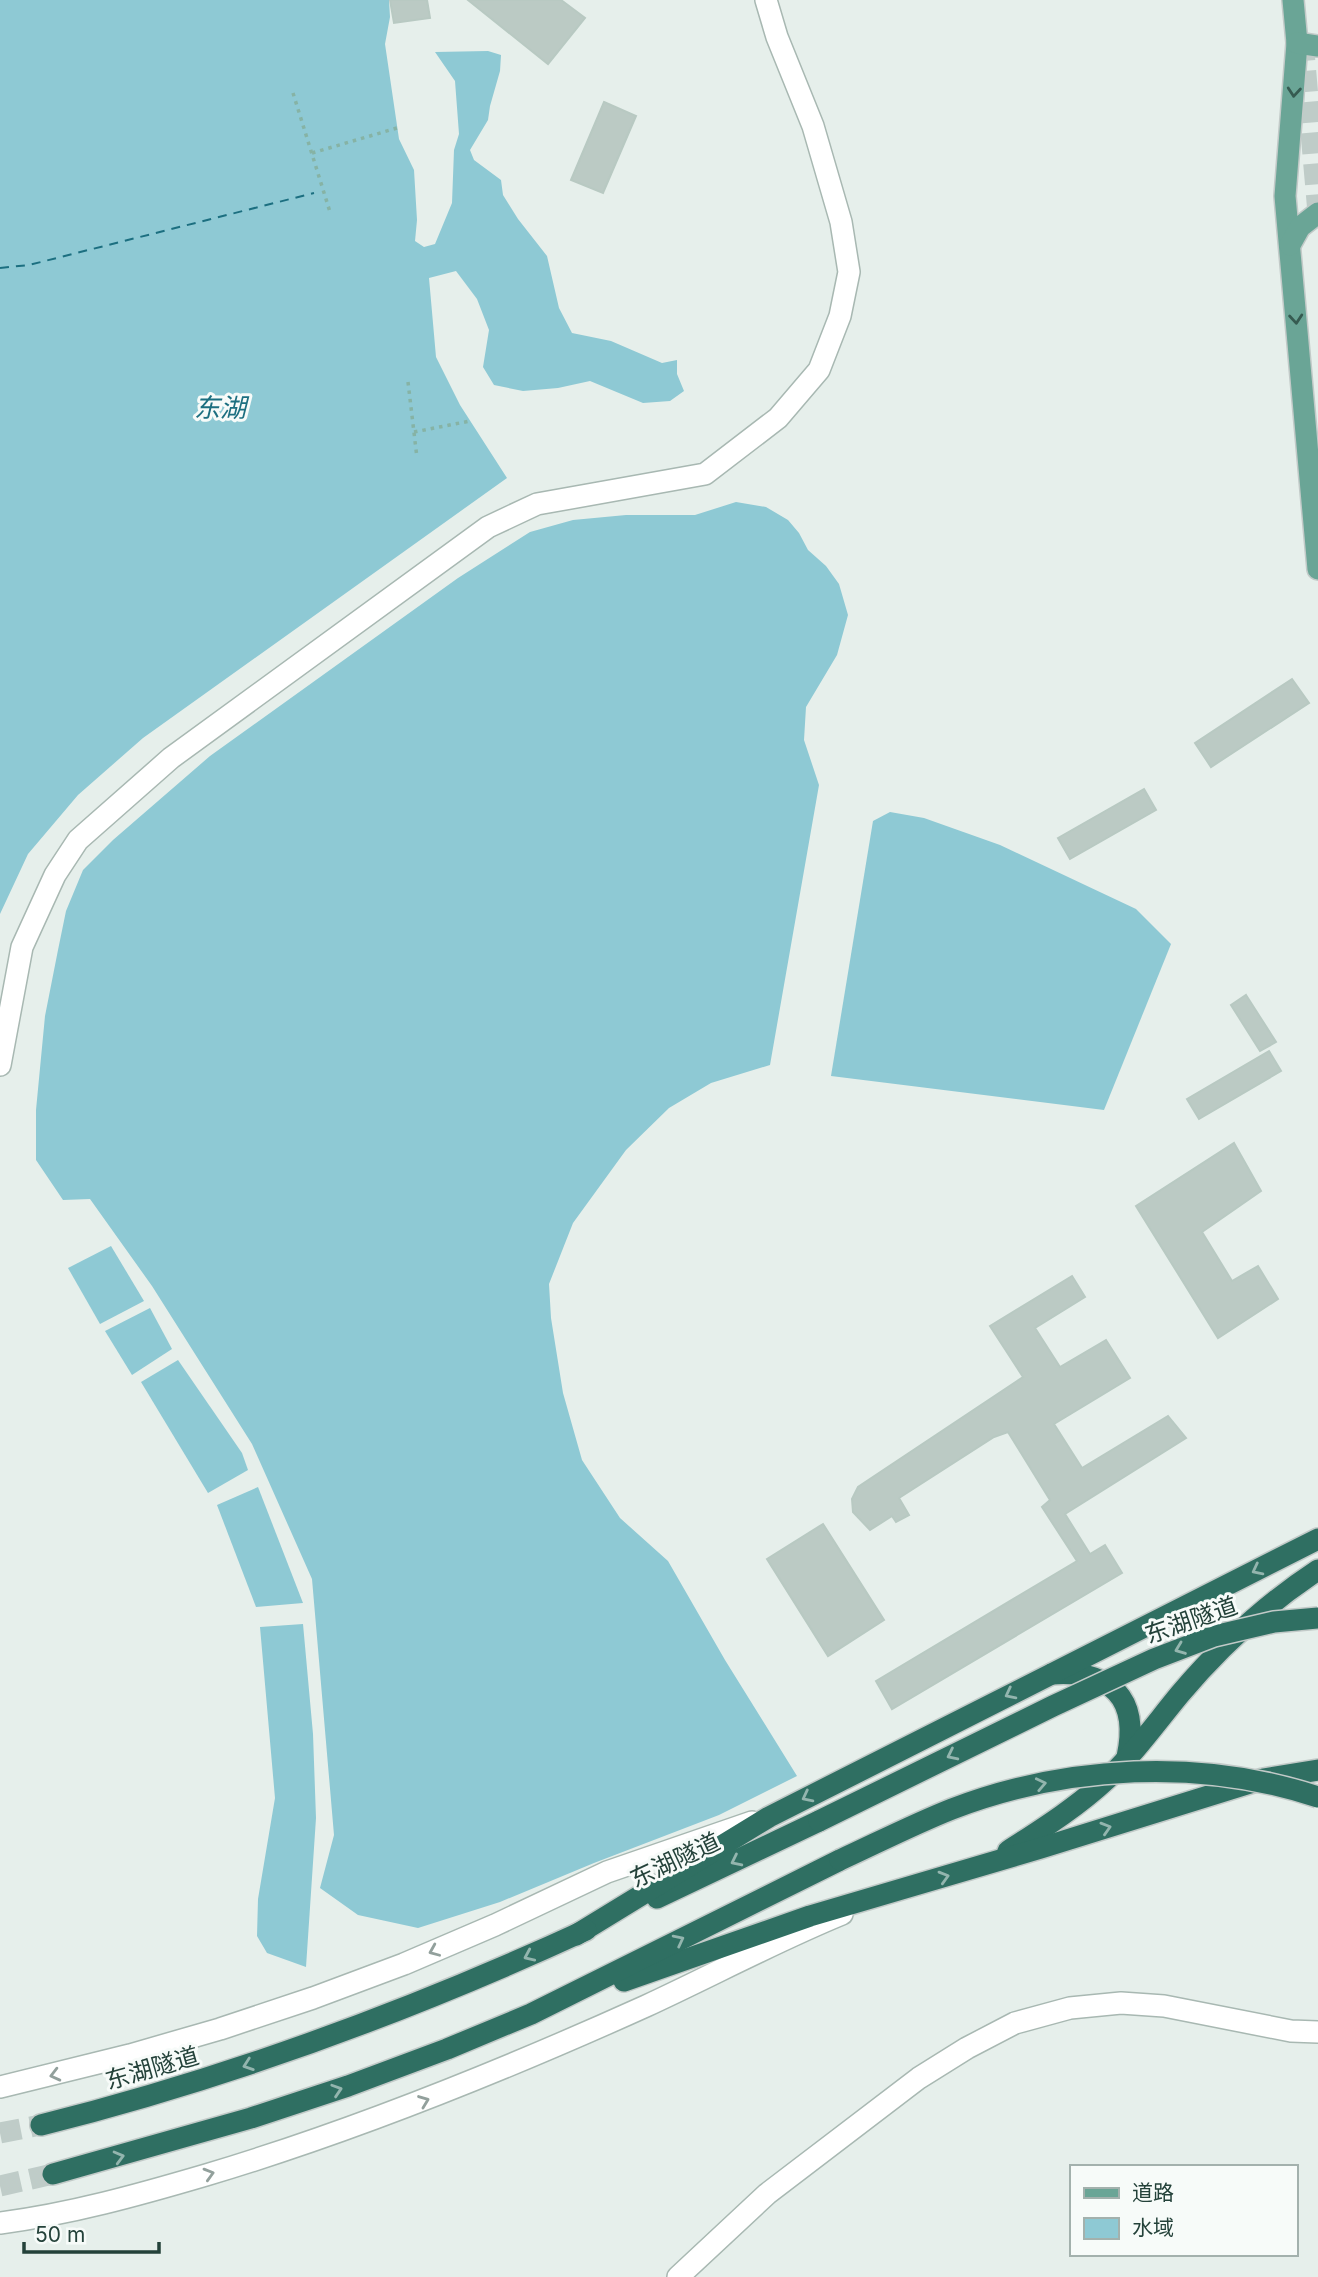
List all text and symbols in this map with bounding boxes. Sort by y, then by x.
one-way arrow [1287,87,1302,98]
one-way arrow [1288,314,1303,325]
water label: 东湖 [194,392,250,423]
one-way arrow [1252,1561,1264,1575]
street label: 东湖隧道 [1141,1591,1241,1649]
one-way arrow [1175,1640,1187,1654]
one-way arrow [1005,1685,1017,1699]
one-way arrow [947,1747,959,1761]
one-way arrow [1035,1778,1047,1792]
one-way arrow [802,1789,815,1803]
one-way arrow [1100,1822,1112,1837]
street label: 东湖隧道 [625,1827,725,1893]
one-way arrow [731,1853,743,1867]
one-way arrow [938,1871,950,1885]
one-way arrow [672,1934,684,1948]
one-way arrow [428,1943,441,1957]
one-way arrow [524,1948,536,1962]
street label: 东湖隧道 [102,2041,202,2095]
one-way arrow [243,2057,255,2071]
one-way arrow [49,2067,61,2081]
one-way arrow [330,2083,342,2098]
one-way arrow [418,2095,430,2109]
one-way arrow [113,2150,125,2165]
legend [1070,2165,1297,2256]
one-way arrow [203,2168,215,2183]
text: 道路 [1132,2180,1174,2205]
scale bar [24,2210,159,2254]
text: 水域 [1132,2215,1174,2240]
text: 50 m [35,2222,85,2247]

